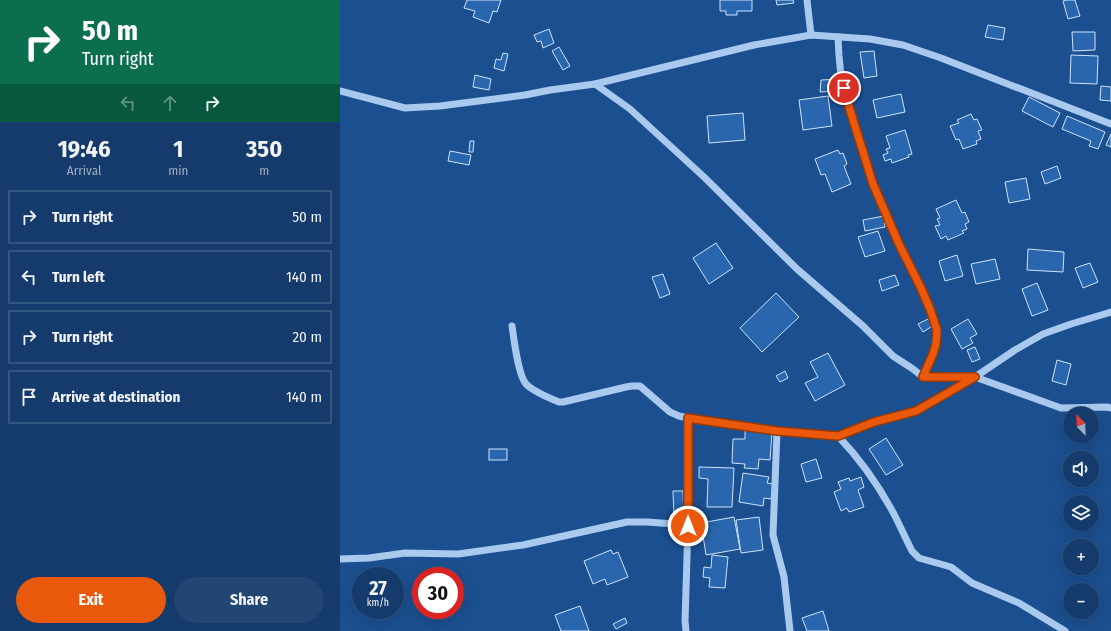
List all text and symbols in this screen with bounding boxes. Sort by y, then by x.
text: 50 m [82,14,138,47]
icon: right [16,16,68,68]
text: Turn right [82,48,154,70]
pin [827,71,861,105]
icon: arrive [833,77,855,99]
icon: left [117,92,139,114]
icon: ahead [159,92,181,114]
icon: right [201,92,223,114]
text: 19:46 [58,135,111,163]
text: 1 [173,135,183,163]
text: 350 [246,135,282,163]
text: Arrival [67,163,101,178]
text: min [168,163,188,178]
text: m [259,163,269,178]
icon: right [18,206,40,228]
text: Turn right [52,208,113,226]
text: 50 m [292,208,322,226]
icon: left [18,266,40,288]
text: Turn left [52,268,105,286]
text: 140 m [286,268,322,286]
icon: right [18,326,40,348]
text: Turn right [52,328,113,346]
text: 20 m [293,328,322,346]
icon: arrive [18,386,40,408]
text: Arrive at destination [52,388,180,406]
text: 140 m [286,388,322,406]
north arrow [1063,407,1099,443]
map controls [1063,407,1099,619]
button: sound [1063,451,1099,487]
button: layers [1063,495,1099,531]
position arrow [667,505,709,547]
button: + [1063,539,1099,575]
speed limit sign: 30 [412,567,464,619]
text: 27 [369,576,387,600]
button: Exit [16,577,166,623]
button: Share [174,577,324,623]
button: − [1063,583,1099,619]
text: km/h [367,597,389,609]

